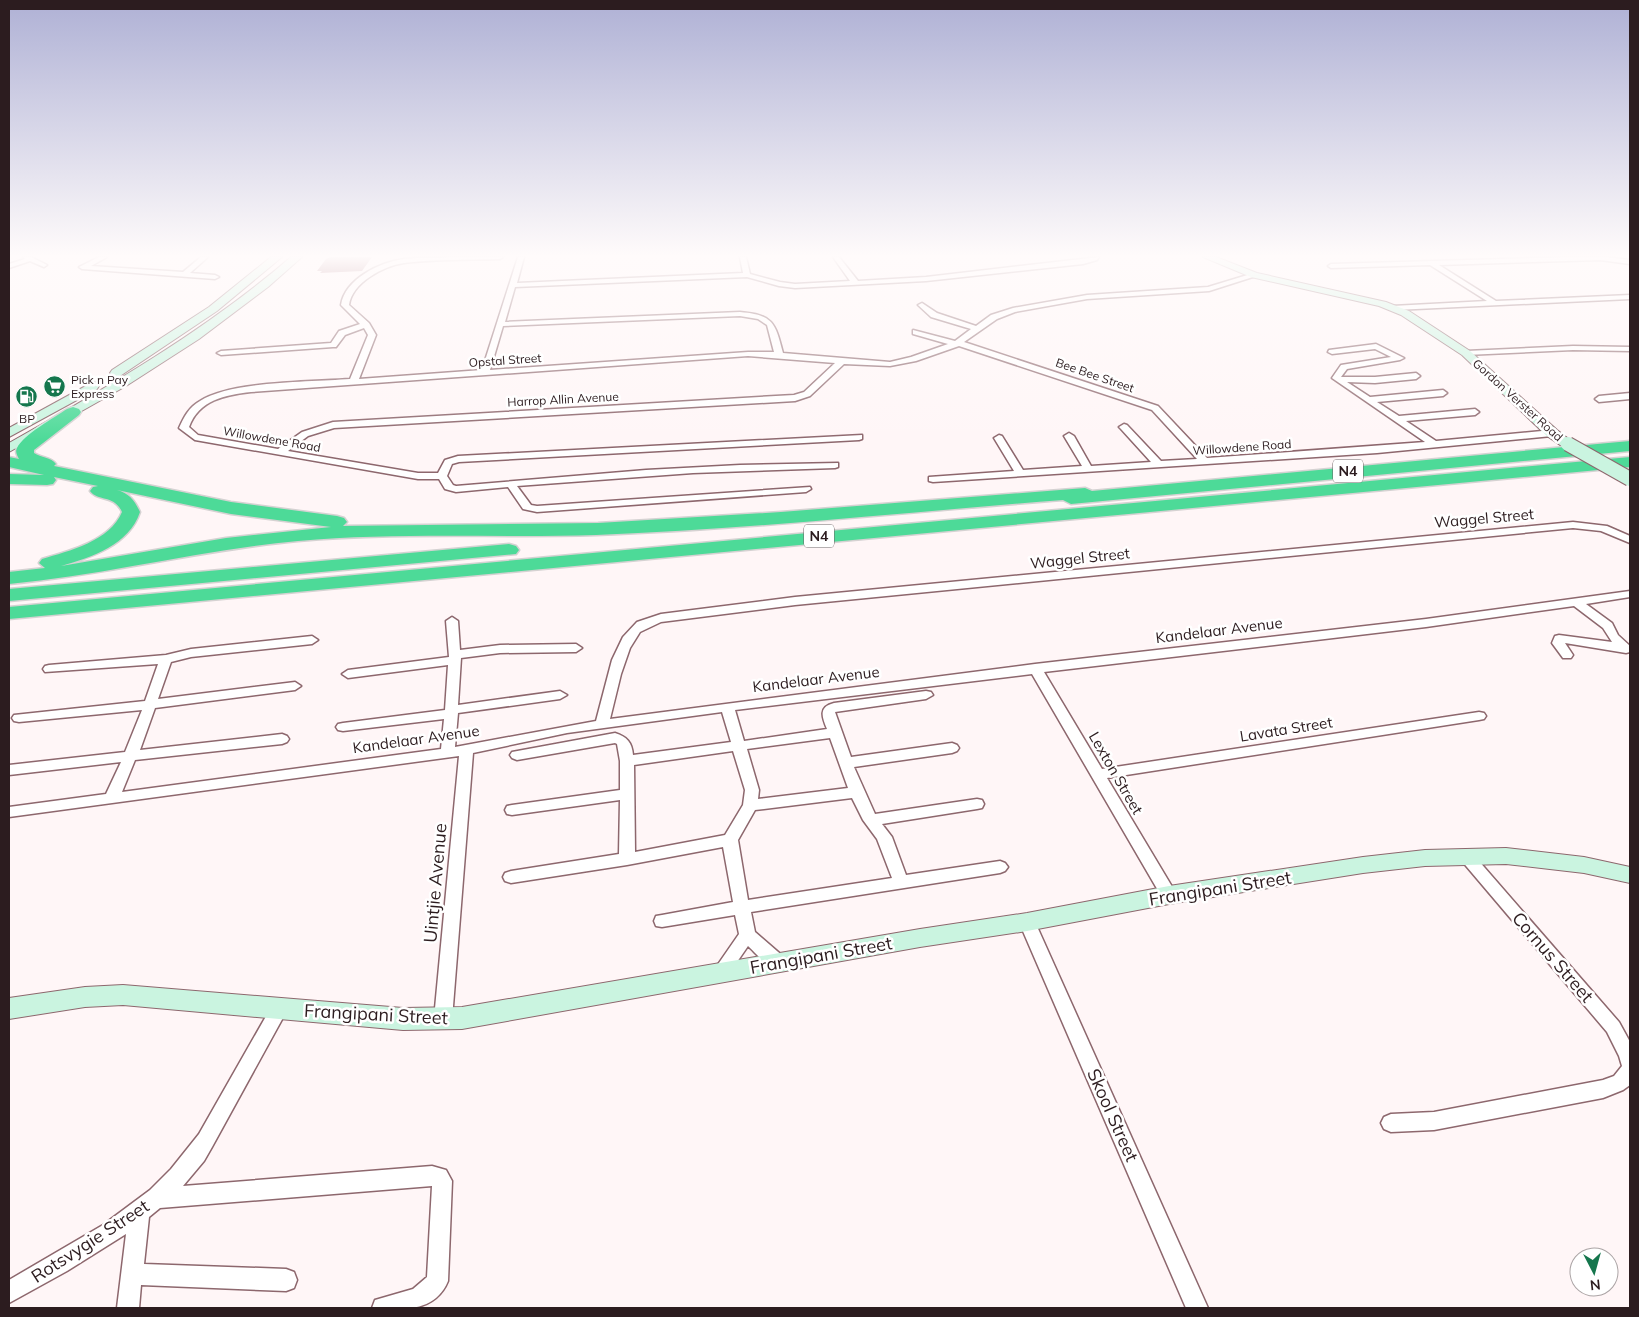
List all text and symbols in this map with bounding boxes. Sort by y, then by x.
street label: Opstal Street [468,350,542,370]
street label: Bee Bee Street [1054,355,1136,395]
street label: Gordon Verster Road [1470,356,1566,444]
place label: Pick n Pay Express [71,372,129,401]
supermarket icon: Pick n Pay Express [43,374,67,398]
fuel station icon: BP [15,385,39,409]
street label: Harrop Allin Avenue [507,389,619,409]
place label: BP [19,411,35,426]
street label: Willowdene Road [222,423,322,455]
street label: Willowdene Road [1192,436,1292,458]
road number: N4 [1333,460,1363,482]
street label: Waggel Street [1433,504,1535,532]
road number: N4 [804,524,834,548]
street label: Waggel Street [1029,543,1131,573]
street label: Kandelaar Avenue [1154,613,1284,647]
street label: Kandelaar Avenue [751,662,881,696]
street label: Lavata Street [1238,712,1334,746]
street label: Kandelaar Avenue [351,721,481,757]
street label: Lexton Street [1085,728,1147,818]
street label: Uintjie Avenue [418,822,452,944]
street label: Frangipani Street [1147,865,1293,911]
street label: Cornus Street [1507,907,1599,1007]
street label: Frangipani Street [748,931,894,979]
street label: Frangipani Street [304,999,448,1029]
street label: Skool Street [1082,1065,1144,1165]
street label: Rotsvygie Street [27,1194,153,1288]
north arrow [1569,1247,1619,1297]
text: N [1589,1275,1602,1294]

